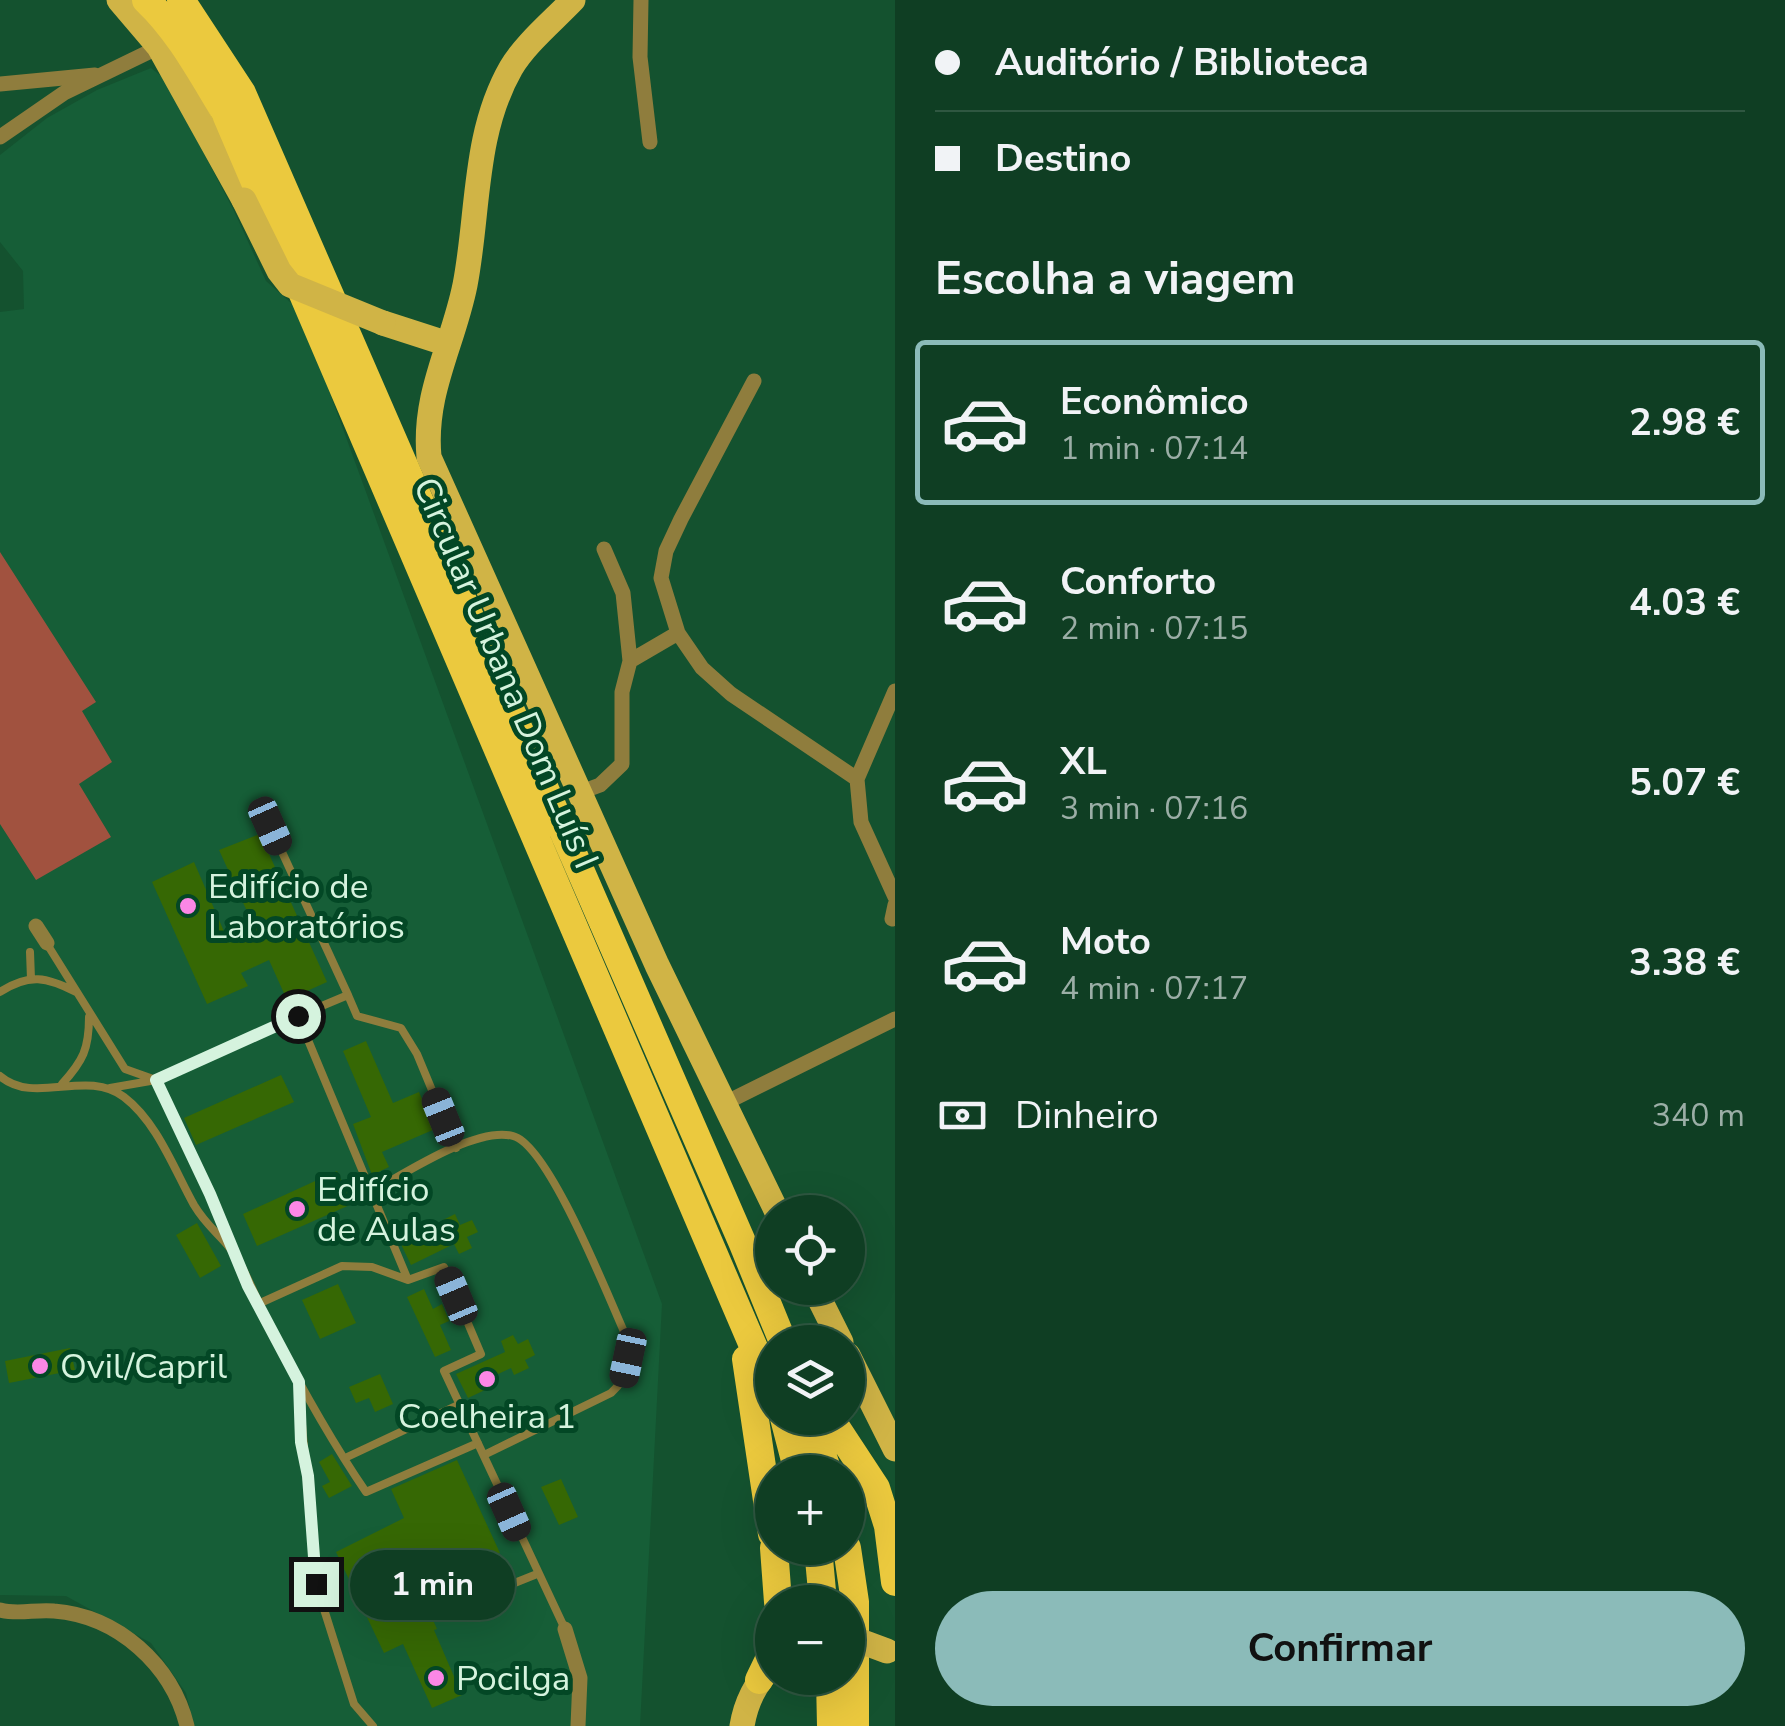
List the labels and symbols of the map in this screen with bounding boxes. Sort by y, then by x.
street label: Circular Urbana Dom Luís I [402,470,610,876]
car [244,792,296,860]
place label: Edifício de Laboratórios [208,863,405,950]
marker: Edifício de Laboratórios [177,895,199,917]
route start [276,994,321,1039]
car [418,1084,468,1150]
place label: Edifício de Aulas [317,1166,456,1253]
marker: Edifício de Aulas [286,1198,308,1220]
car [430,1263,482,1329]
car [607,1326,649,1390]
place label: Ovil/Capril [60,1343,228,1390]
marker: Ovil/Capril [29,1355,51,1377]
marker: Coelheira 1 [476,1368,498,1390]
place label: Coelheira 1 [398,1393,576,1440]
car [483,1478,535,1546]
callout: 1 min [351,1549,516,1619]
route end [294,1562,339,1607]
place label: Pocilga [456,1655,570,1702]
marker: Pocilga [425,1667,447,1689]

